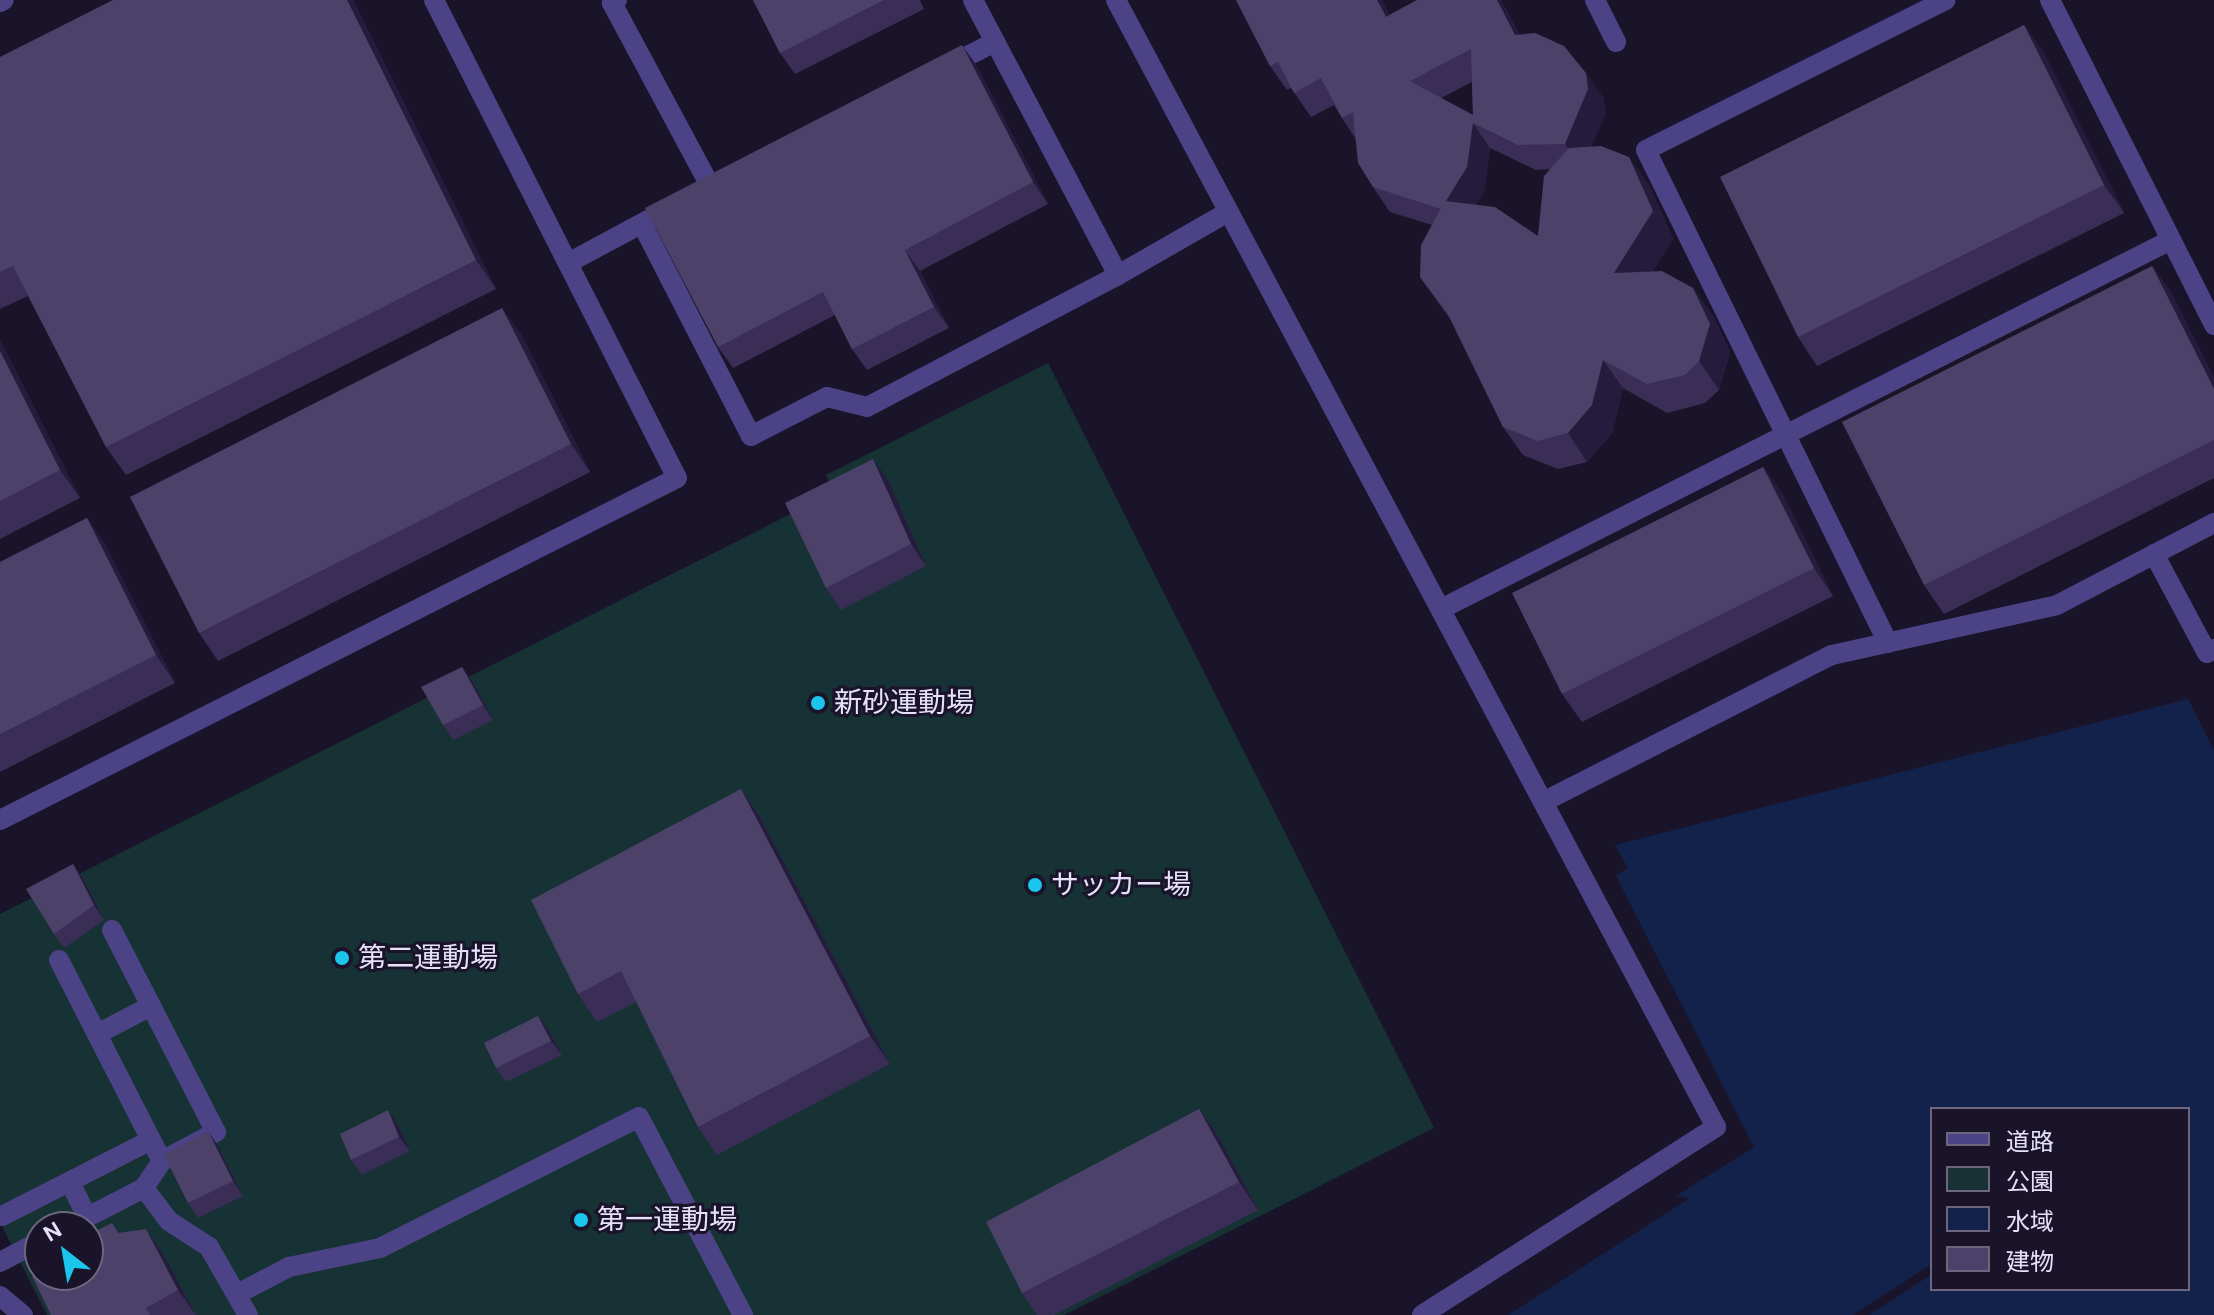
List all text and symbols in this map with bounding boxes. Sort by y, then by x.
place label: 新砂運動場 [834,686,974,720]
marker: 新砂運動場 [809,694,827,712]
place label: サッカー場 [1051,868,1191,902]
marker: サッカー場 [1026,876,1044,894]
place label: 第二運動場 [358,941,498,975]
marker: 第二運動場 [333,949,351,967]
legend [1930,1107,2190,1291]
text: 道路 [2006,1126,2054,1157]
text: 公園 [2006,1166,2054,1197]
place label: 第一運動場 [597,1203,737,1237]
text: 水域 [2006,1206,2054,1237]
north arrow [24,1211,104,1291]
marker: 第一運動場 [572,1211,590,1229]
text: N [38,1215,67,1248]
text: 建物 [2006,1246,2054,1277]

